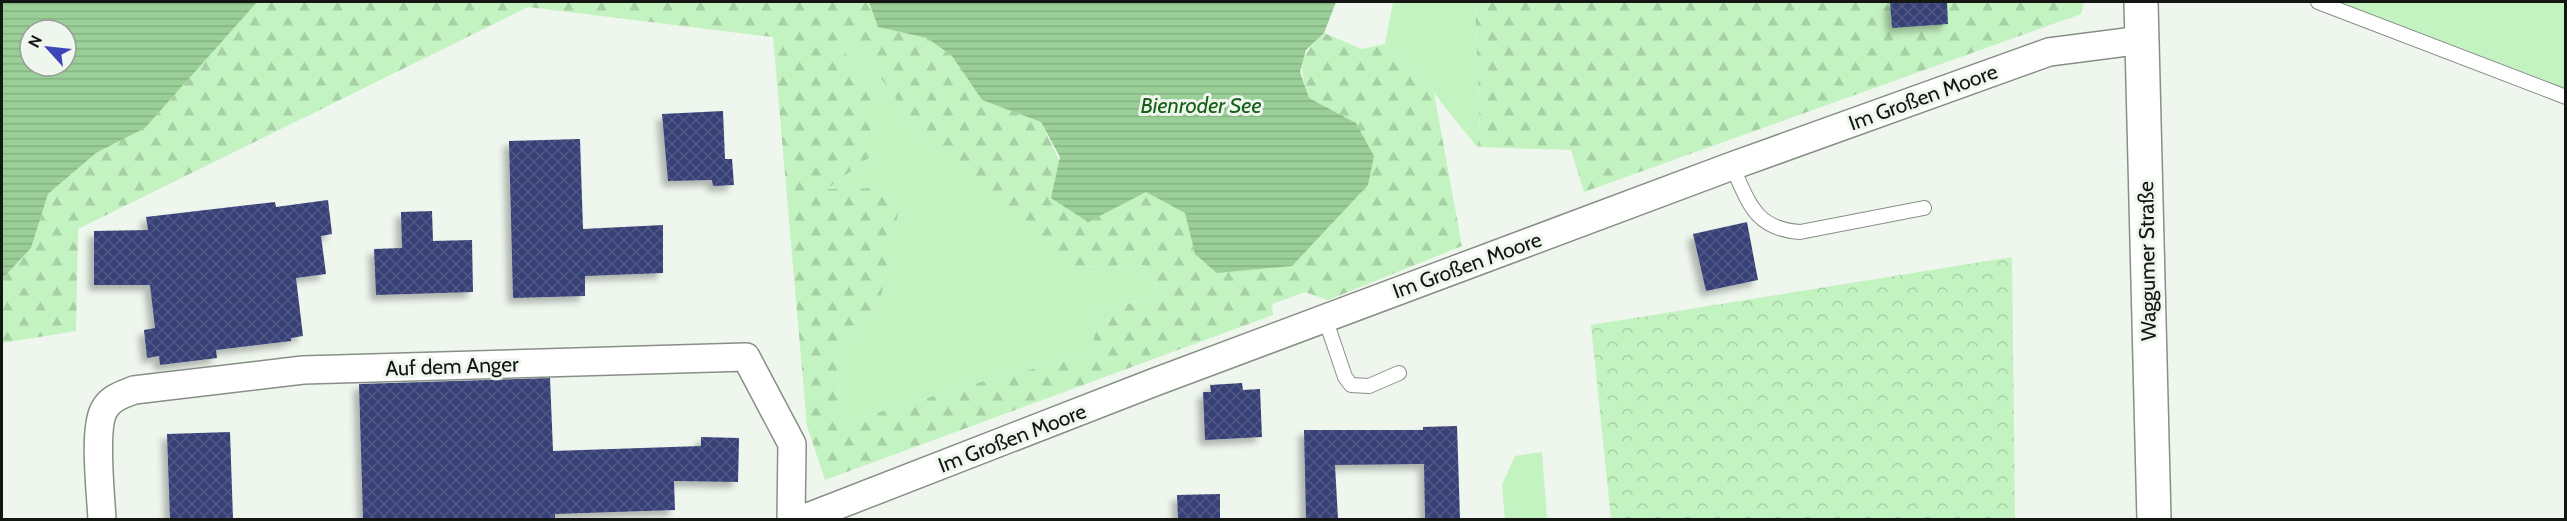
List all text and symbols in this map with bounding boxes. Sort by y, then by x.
north arrow [18,18,78,78]
text: N [24,32,46,51]
street label: Im Großen Moore [1845,58,2001,135]
water label: Bienroder See [1140,92,1262,119]
street label: Waggumer Straße [2133,181,2161,341]
street label: Im Großen Moore [1389,226,1545,303]
street label: Auf dem Anger [385,351,519,381]
street label: Im Großen Moore [935,398,1090,478]

